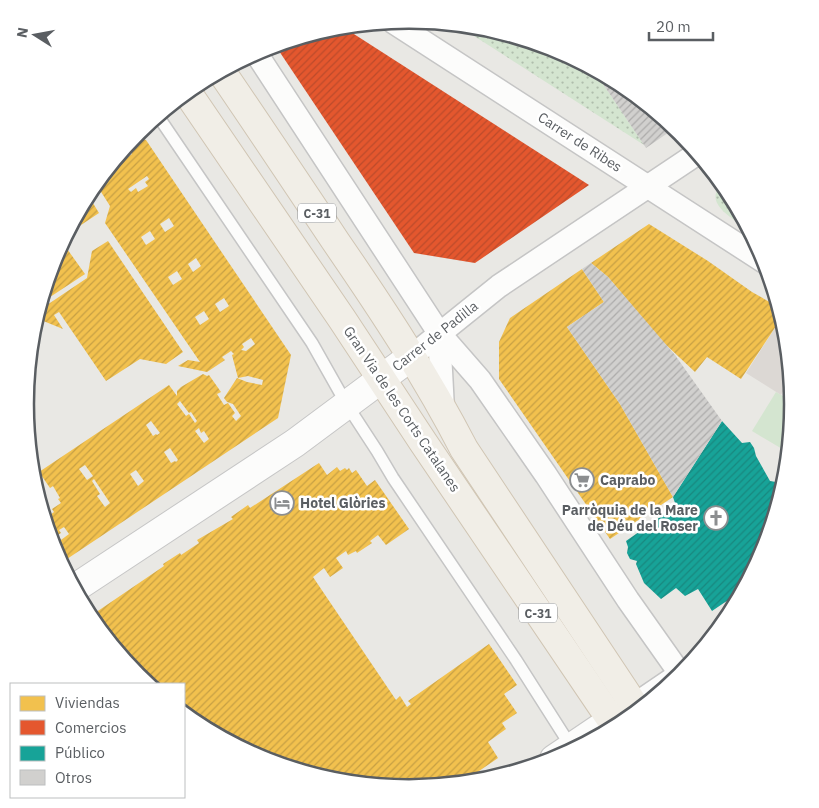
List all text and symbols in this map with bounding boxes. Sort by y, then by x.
north arrow [10,10,60,60]
scale bar [649,10,713,42]
text: 20 m [656,17,691,36]
text: N [12,26,32,39]
street label: Carrer de Ribes [535,108,626,176]
road number: C-31 [298,204,336,222]
street label: Carrer de Padilla [388,297,482,375]
street label: Gran Via de les Corts Catalanes [340,323,464,495]
supermarket icon: Caprabo [569,467,595,493]
place label: Caprabo [600,471,656,489]
hotel icon: Hotel Glòries [269,490,295,516]
place label: Hotel Glòries [300,494,385,512]
place label: Parròquia de la Mare de Déu del Roser [562,501,698,535]
church icon: Parròquia de la Mare de Déu del Roser [703,505,729,531]
road number: C-31 [519,604,557,622]
legend [10,683,185,798]
text: Viviendas [55,693,120,712]
text: Comercios [55,718,126,737]
text: Público [55,743,105,762]
text: Otros [55,768,92,787]

